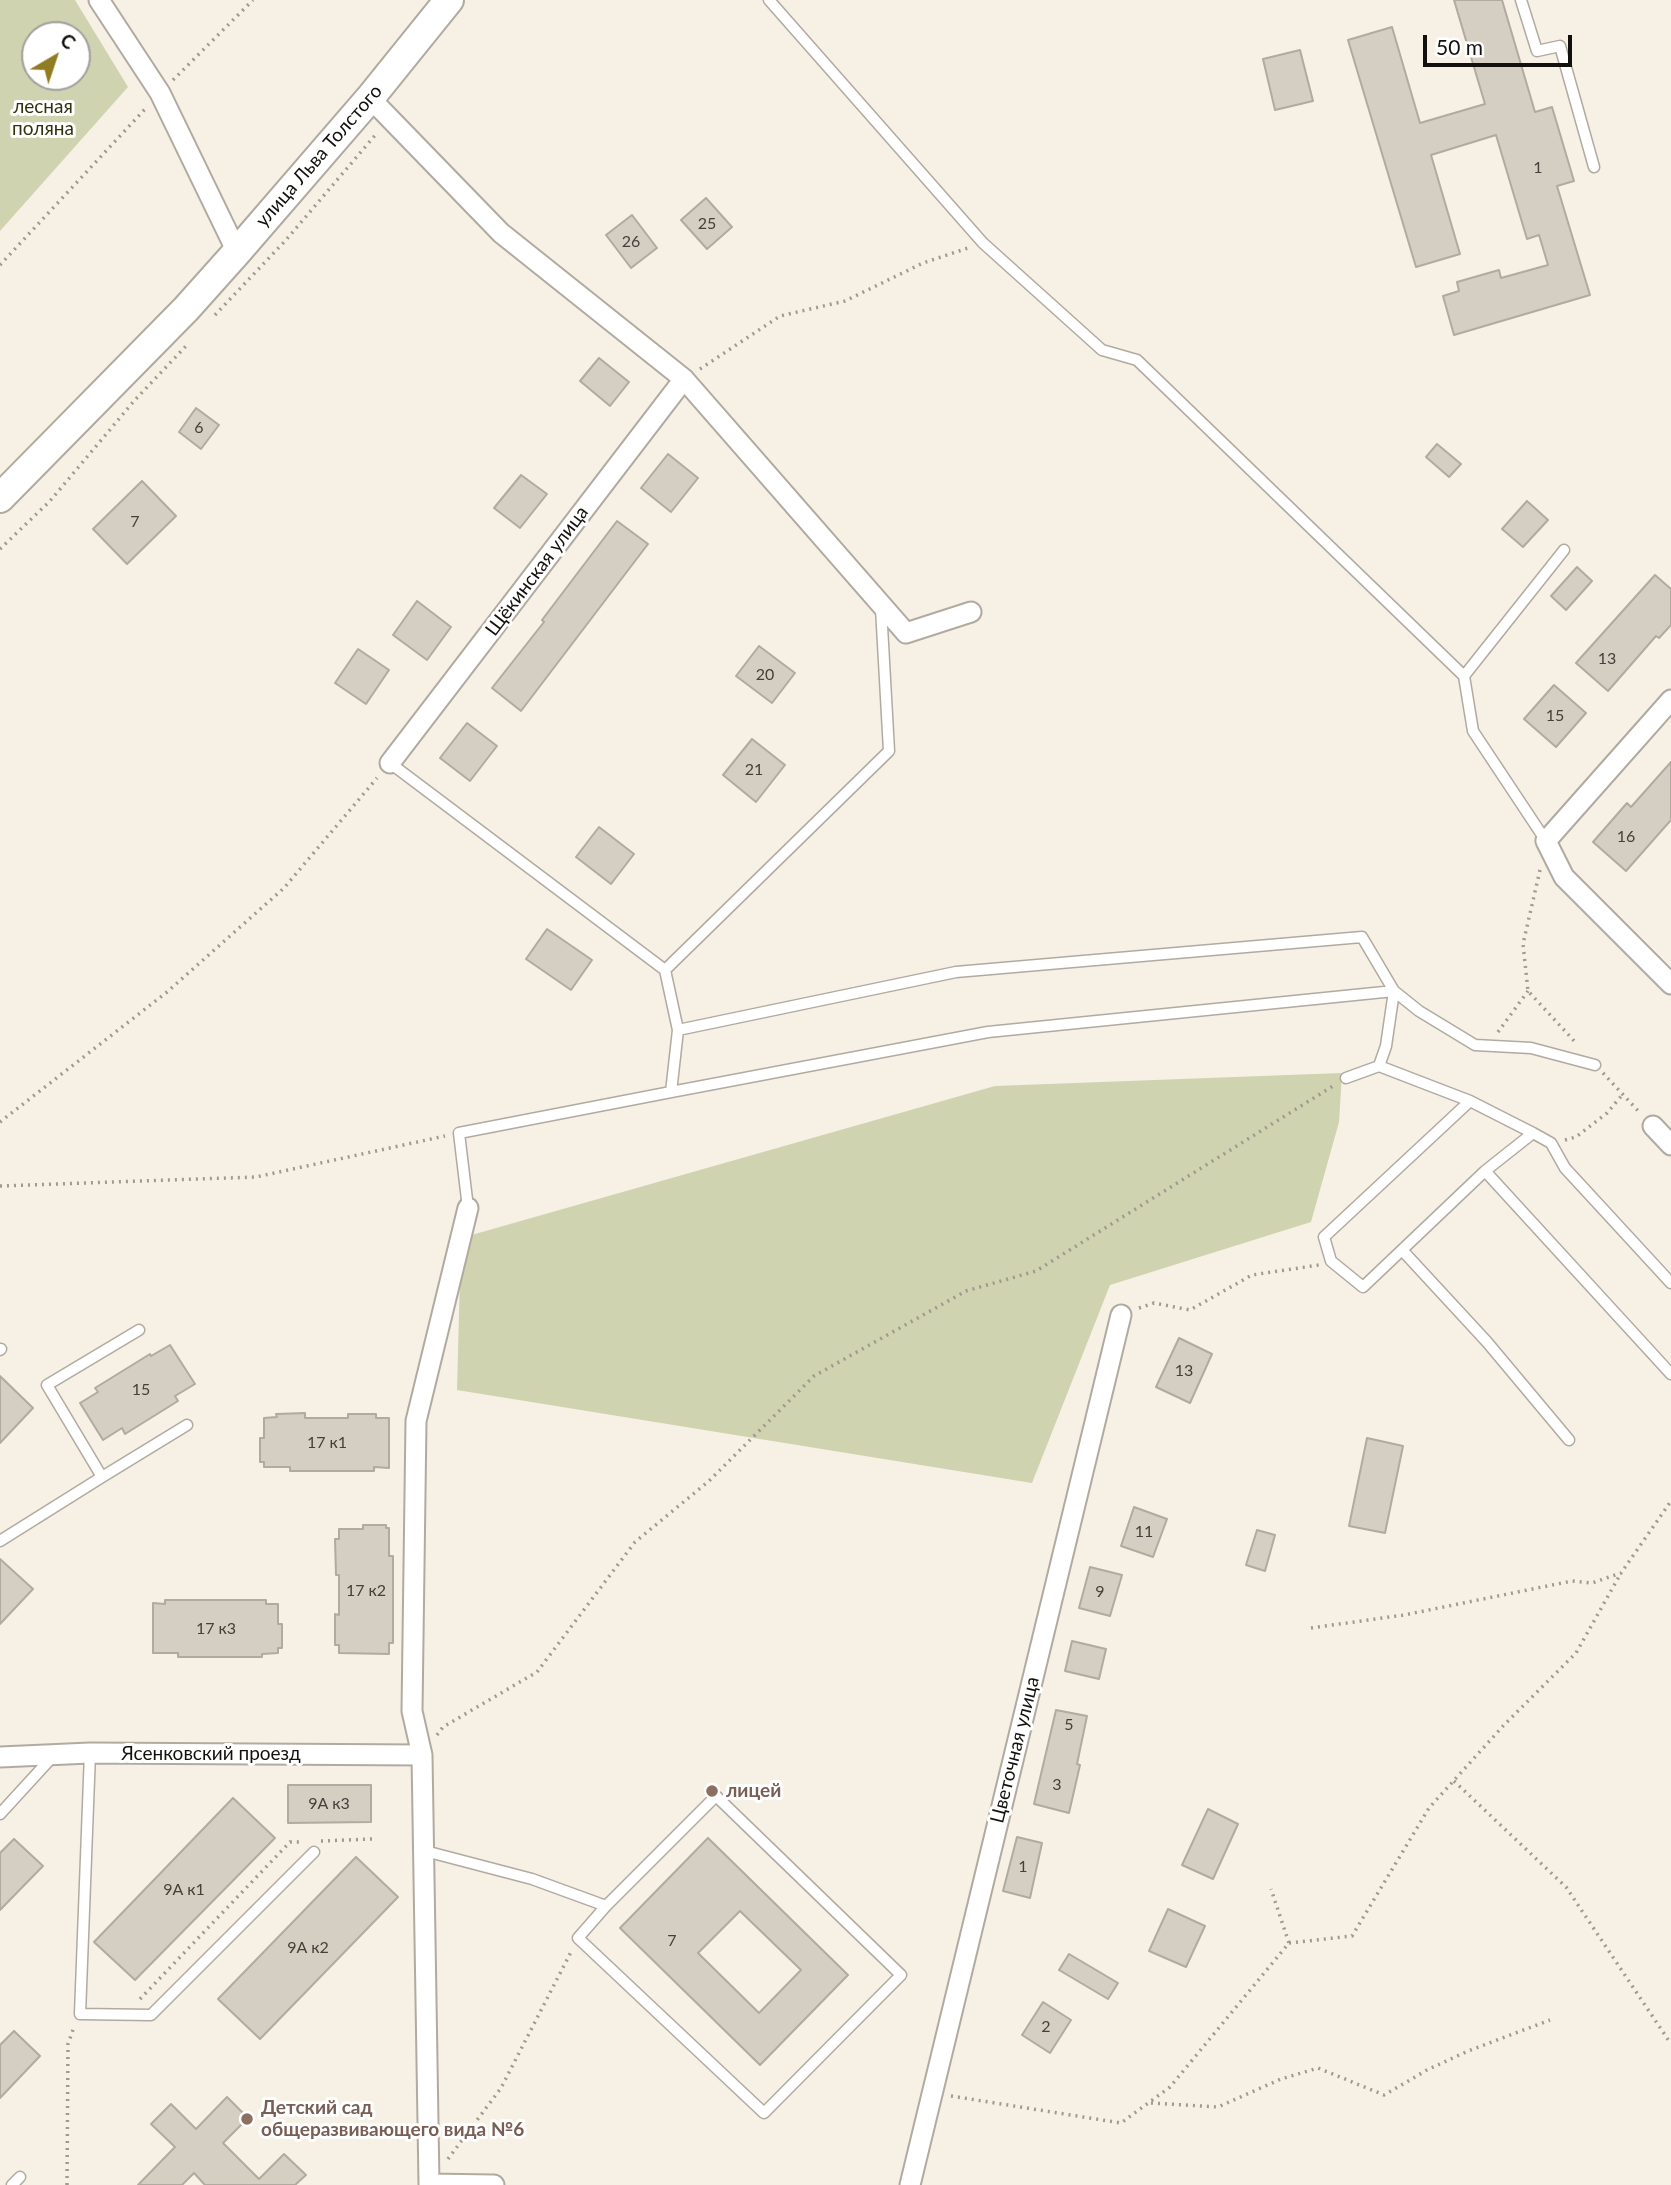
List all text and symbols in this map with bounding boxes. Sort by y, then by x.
north arrow [21,21,91,91]
scale bar [1426,21,1575,65]
text: С [56,28,80,54]
text: 50 m [1436,34,1483,59]
street label: улица Льва Толстого [251,80,387,232]
park label: лесная поляна [12,96,74,140]
house number: 1 [1533,158,1543,178]
house number: 25 [698,214,716,234]
house number: 26 [622,232,640,252]
house number: 6 [194,418,204,438]
street label: Щёкинская улица [481,502,593,640]
house number: 7 [130,512,140,532]
house number: 13 [1598,649,1616,669]
house number: 20 [756,665,774,685]
house number: 15 [1546,706,1564,726]
house number: 21 [745,760,763,780]
house number: 16 [1617,827,1635,847]
house number: 13 [1175,1361,1193,1381]
house number: 15 [132,1380,150,1400]
house number: 17 к1 [307,1433,347,1453]
house number: 11 [1135,1522,1153,1542]
house number: 17 к2 [346,1581,386,1601]
house number: 9 [1095,1582,1105,1602]
house number: 17 к3 [196,1619,236,1639]
street label: Цветочная улица [986,1674,1044,1826]
house number: 5 [1064,1715,1074,1735]
street label: Ясенковский проезд [121,1743,301,1765]
house number: 3 [1052,1775,1062,1795]
place label: лицей [726,1780,781,1802]
marker: лицей [704,1783,720,1799]
house number: 9А к3 [308,1794,350,1814]
house number: 1 [1018,1857,1028,1877]
house number: 9А к1 [163,1880,205,1900]
house number: 7 [667,1931,677,1951]
house number: 9А к2 [287,1938,329,1958]
house number: 2 [1041,2017,1051,2037]
place label: Детский сад общеразвивающего вида №6 [261,2097,524,2141]
marker: Детский сад общеразвивающего вида №6 [239,2111,255,2127]

